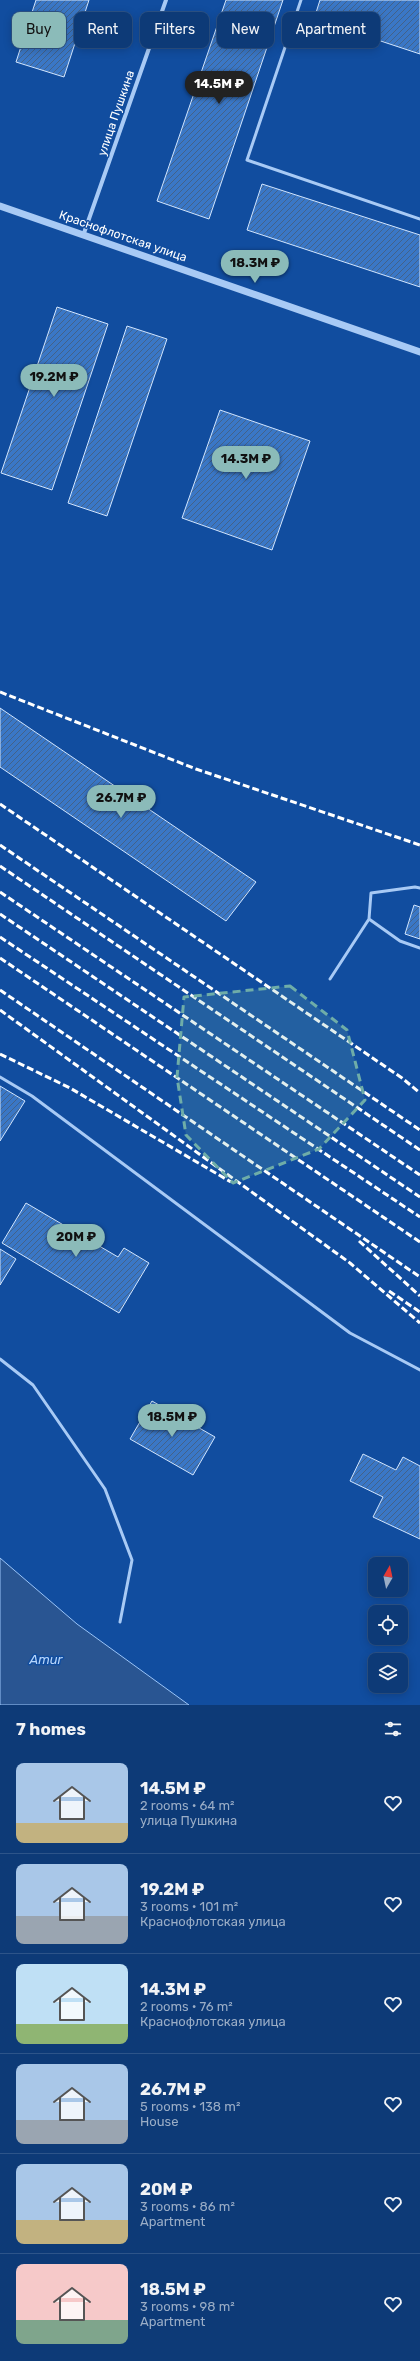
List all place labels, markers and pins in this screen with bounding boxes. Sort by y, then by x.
pin: 14.5M ₽ [182,71,256,105]
pin: 18.3M ₽ [218,250,292,284]
pin: 19.2M ₽ [17,364,91,398]
pin: 14.3M ₽ [209,446,283,480]
pin: 26.7M ₽ [84,785,158,819]
pin: 20M ₽ [48,1224,104,1258]
pin: 18.5M ₽ [135,1404,209,1438]

